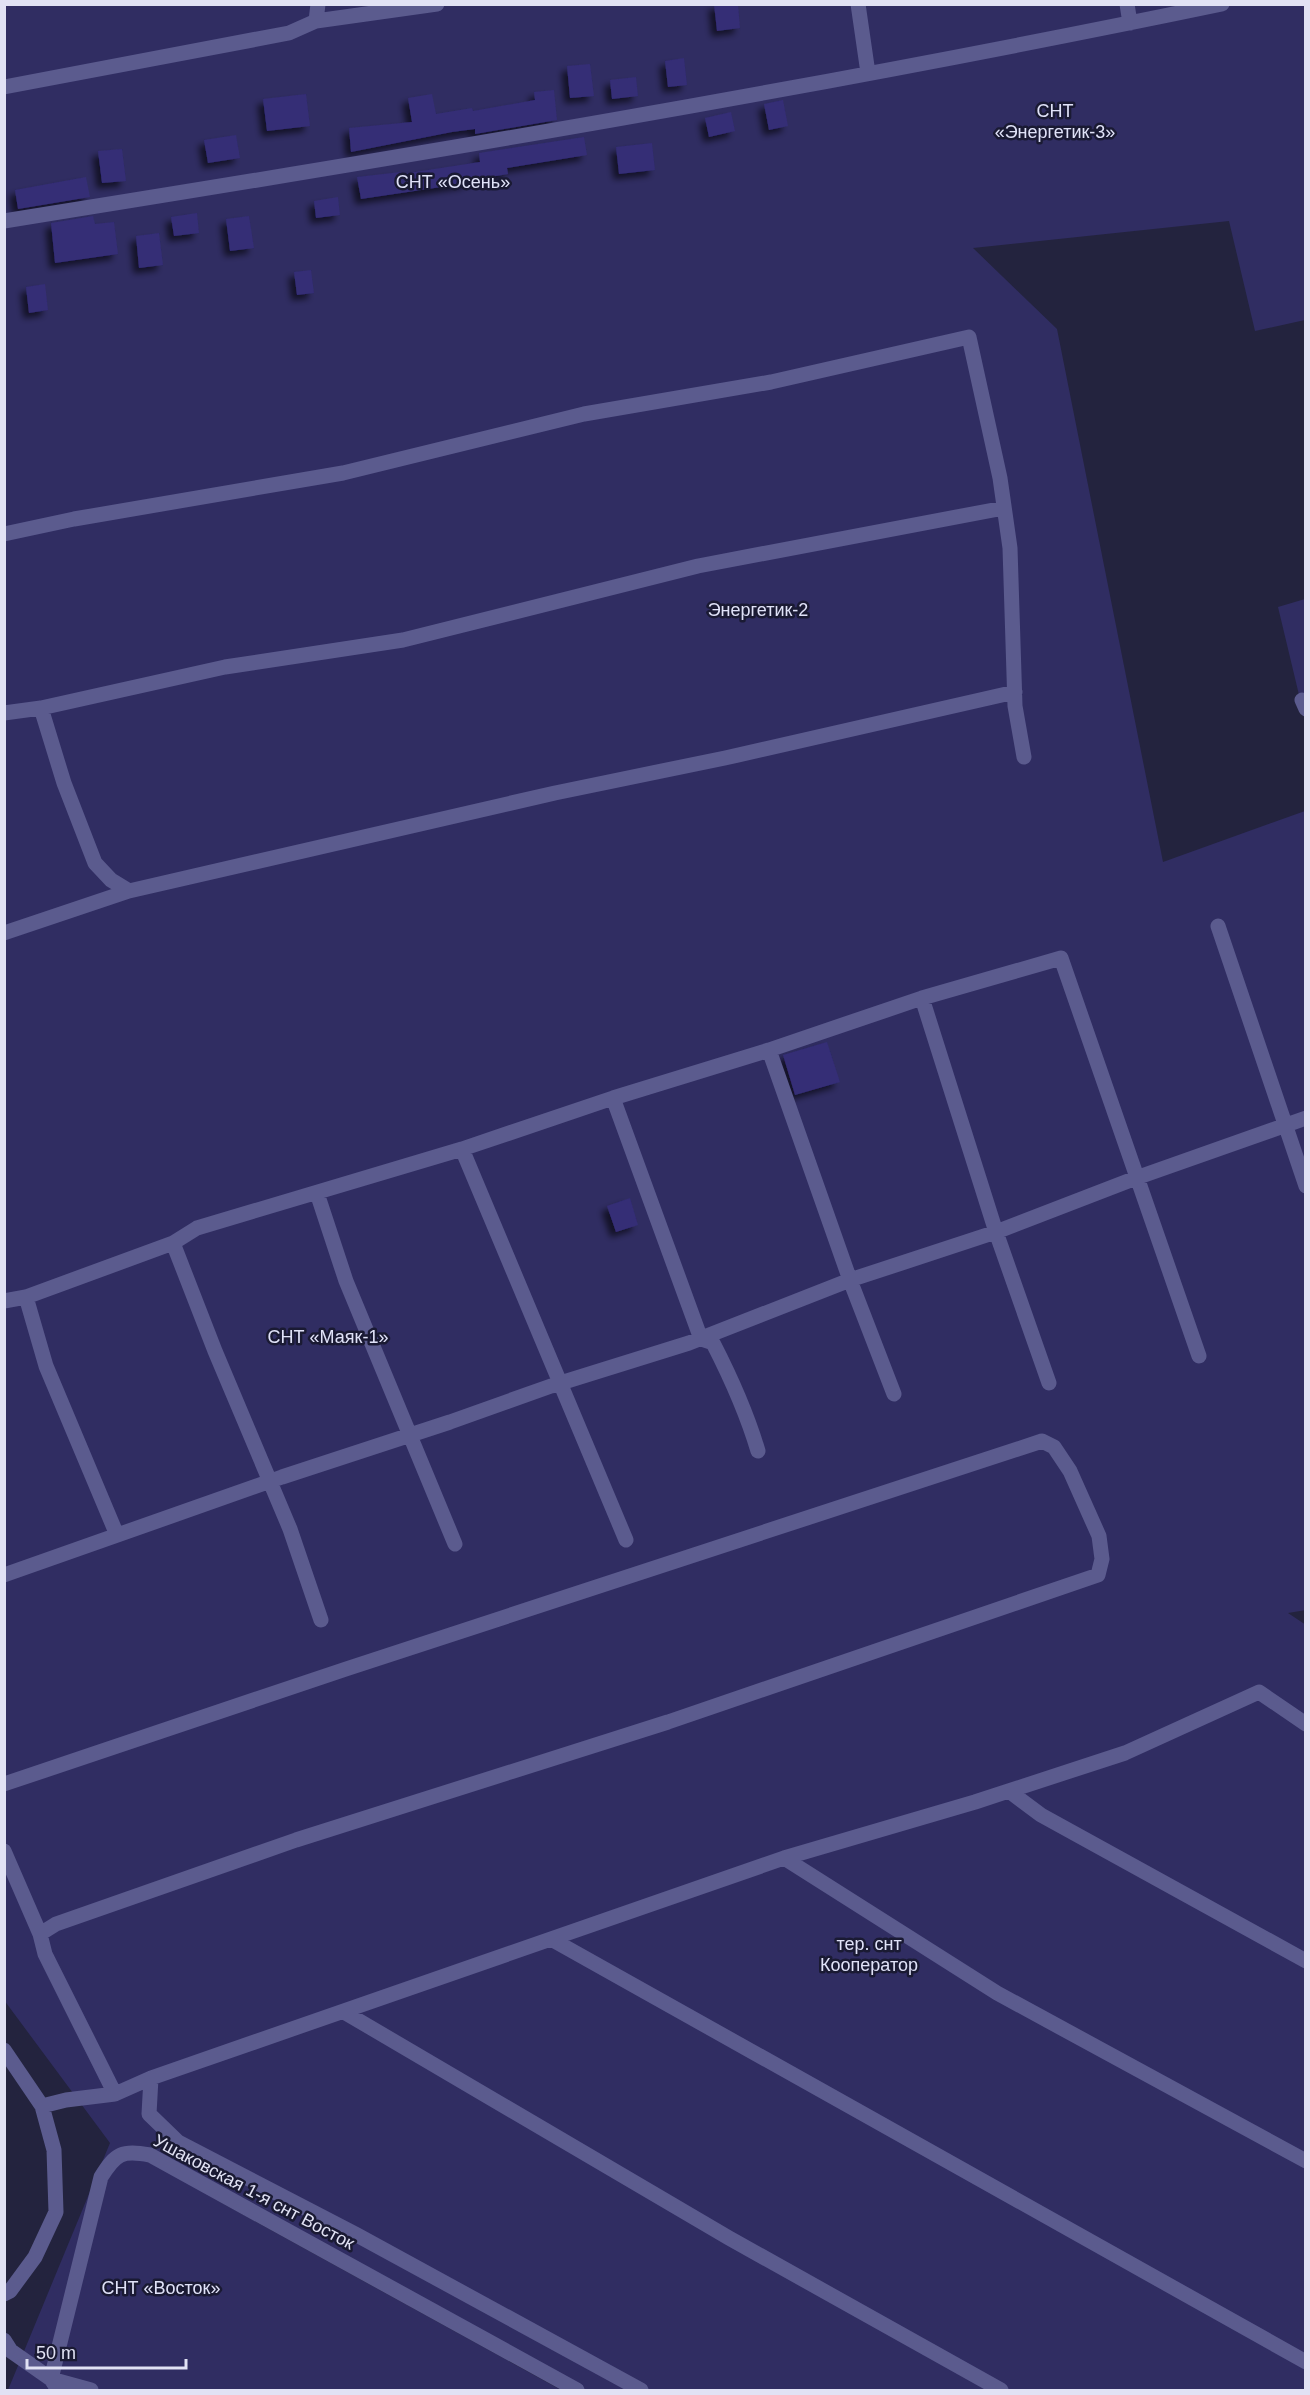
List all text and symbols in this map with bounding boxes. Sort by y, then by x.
park label: СНТ «Энергетик-3» [995,101,1115,142]
park label: СНТ «Осень» [396,172,510,192]
park label: Энергетик-2 [708,600,808,620]
park label: СНТ «Маяк-1» [268,1327,388,1347]
park label: тер. снт Кооператор [820,1934,918,1975]
street label: Ушаковская 1-я снт Восток [150,2130,358,2254]
park label: СНТ «Восток» [102,2278,220,2298]
scale bar [27,2332,186,2370]
text: 50 m [36,2343,76,2363]

